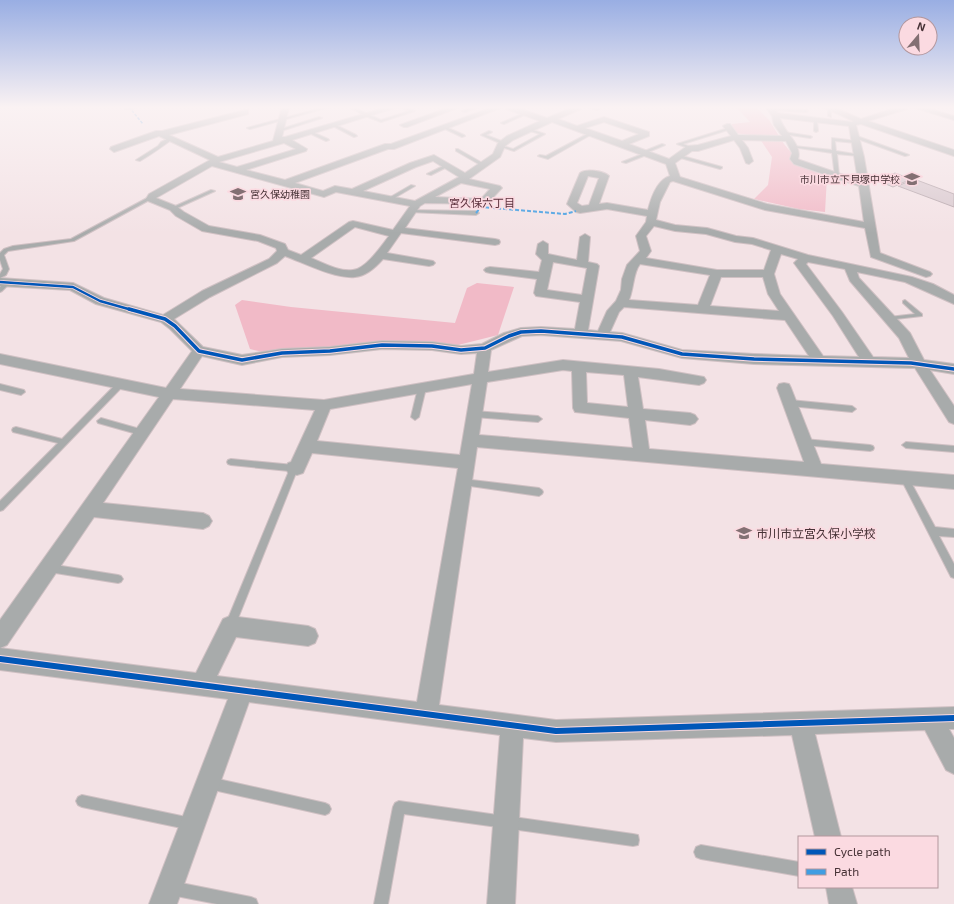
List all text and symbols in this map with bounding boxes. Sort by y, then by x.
north arrow [898,16,938,56]
text: N [916,19,927,34]
school or university icon: 市川市立下貝塚中学校 [903,170,921,188]
place label: 市川市立下貝塚中学校 [800,173,900,185]
school or university icon: 宮久保幼稚園 [229,185,247,203]
place label: 宮久保幼稚園 [250,188,310,200]
district label: 宮久保六丁目 [449,196,515,209]
school or university icon: 市川市立宮久保小学校 [735,524,753,542]
place label: 市川市立宮久保小学校 [756,526,876,540]
legend [798,836,938,888]
text: Cycle path [834,844,891,858]
text: Path [834,864,859,878]

